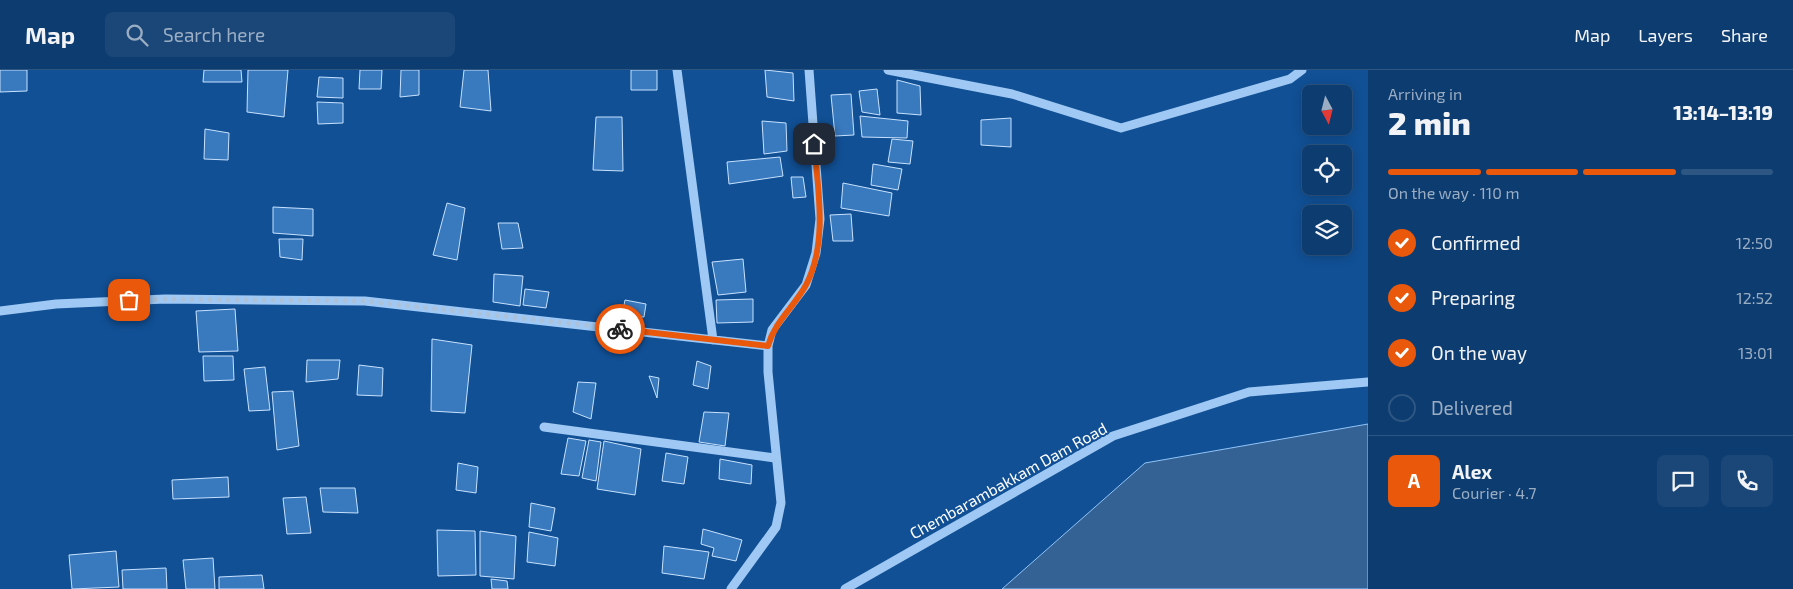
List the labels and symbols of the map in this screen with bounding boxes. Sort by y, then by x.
north arrow [1302,85,1352,135]
pin [793,123,835,165]
pin [108,279,150,321]
courier [595,304,645,354]
street label: Chembarambakkam Dam Road [906,418,1110,542]

